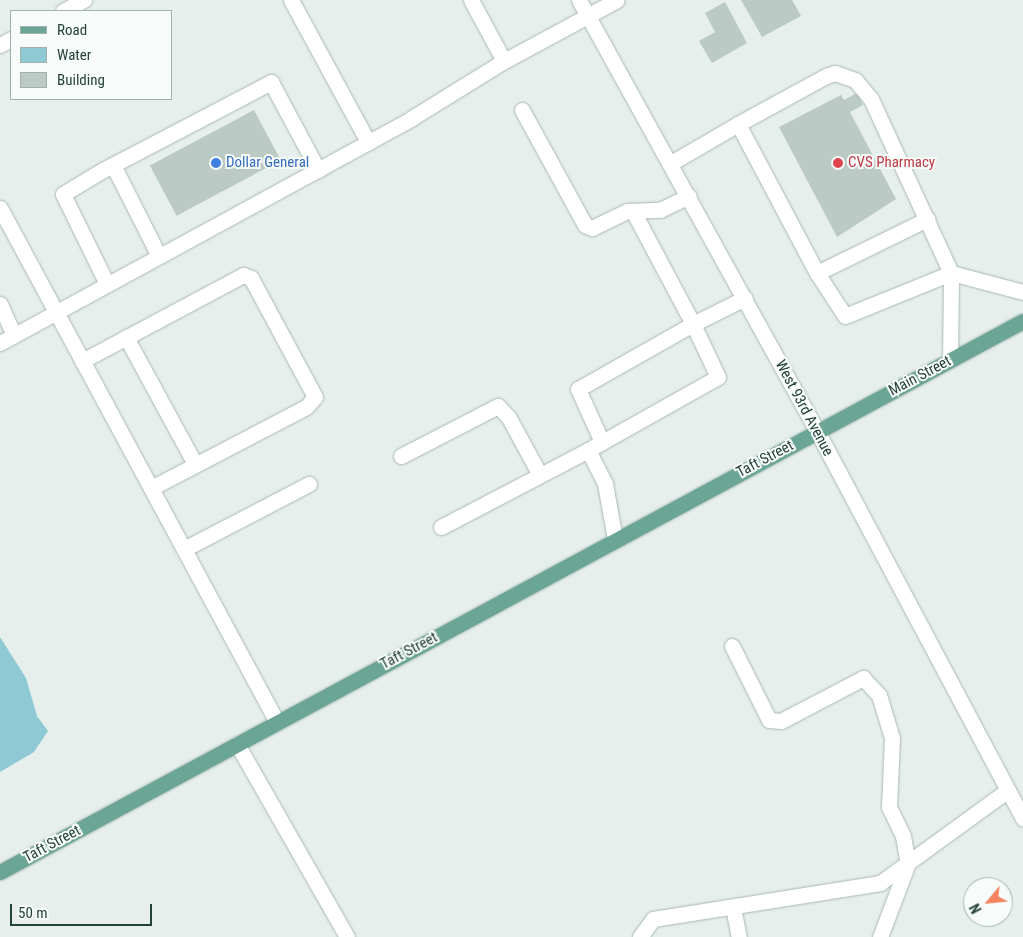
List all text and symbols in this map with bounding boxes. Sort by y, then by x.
legend [10,10,172,100]
text: Road [57,21,87,39]
text: Water [57,46,91,64]
text: Building [57,71,105,89]
place label: Dollar General [226,154,309,172]
place label: CVS Pharmacy [848,154,935,172]
marker: Dollar General [210,157,222,169]
marker: CVS Pharmacy [832,157,844,169]
street label: Main Street [886,352,954,400]
street label: West 93rd Avenue [771,357,837,459]
street label: Taft Street [733,437,797,481]
street label: Taft Street [377,629,441,673]
street label: Taft Street [20,822,84,866]
north arrow [963,877,1013,927]
scale bar [12,894,155,926]
text: N [967,901,985,916]
text: 50 m [18,904,48,922]

